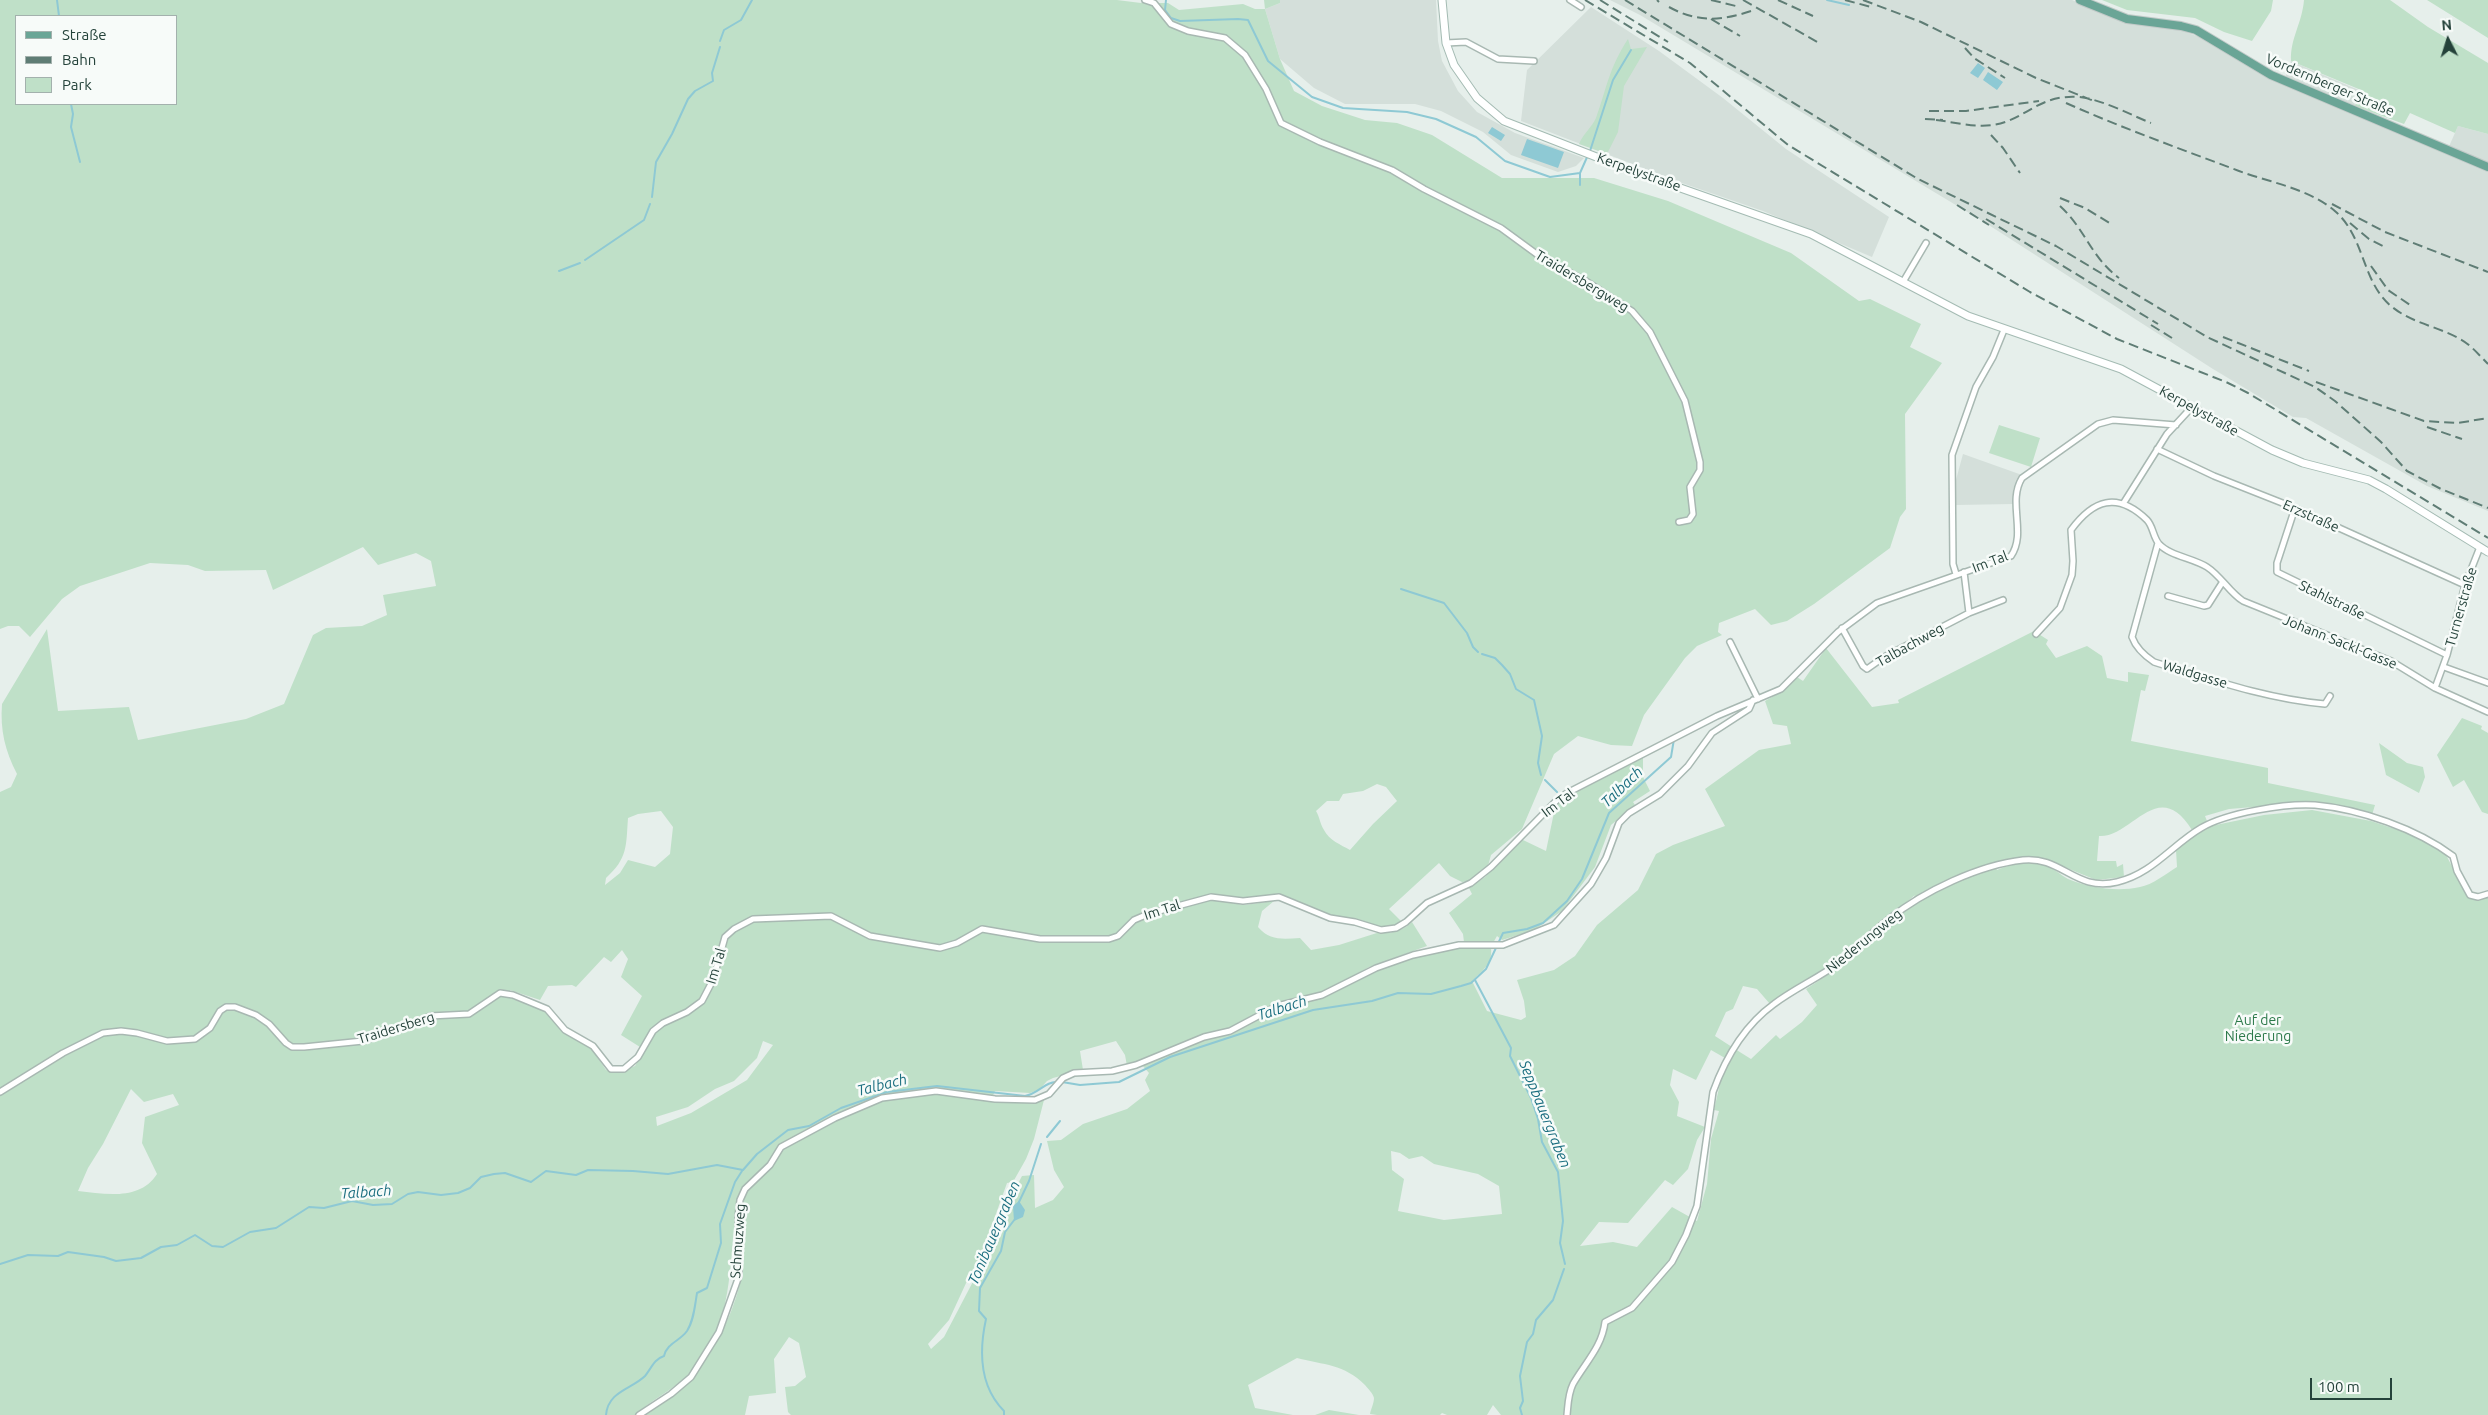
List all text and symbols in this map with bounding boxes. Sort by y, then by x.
legend [15,15,178,105]
north arrow [2423,15,2473,65]
text: N [2441,17,2453,33]
text: Straße [62,26,106,43]
street label: Vordernberger Straße [2263,50,2397,120]
text: Bahn [62,51,96,68]
text: Park [62,76,92,93]
street label: Kerpelystraße [1595,149,1683,195]
street label: Traidersbergweg [1532,246,1632,316]
street label: Kerpelystraße [2156,382,2242,440]
street label: Erzstraße [2280,496,2342,536]
street label: Im Tal [1970,548,2010,576]
street label: Turnerstraße [2442,565,2480,649]
street label: Stahlstraße [2296,577,2368,623]
street label: Johann Sackl-Gasse [2280,611,2400,673]
street label: Talbachweg [1873,620,1947,670]
street label: Waldgasse [2161,656,2229,692]
water label: Talbach [1597,763,1647,811]
street label: Im Tal [1538,785,1578,821]
street label: Im Tal [1142,896,1182,924]
street label: Niederungweg [1823,905,1905,977]
street label: Im Tal [703,946,729,986]
water label: Talbach [1255,992,1309,1024]
street label: Traidersberg [355,1008,437,1048]
park label: Auf der Niederung [2225,1012,2291,1044]
water label: Seppbauergraben [1515,1057,1575,1171]
water label: Talbach [855,1070,909,1100]
water label: Tonibauergraben [964,1178,1024,1288]
water label: Talbach [340,1181,392,1203]
street label: Schmuzweg [727,1203,749,1279]
scale bar [2313,1368,2396,1400]
text: 100 m [2318,1378,2360,1395]

